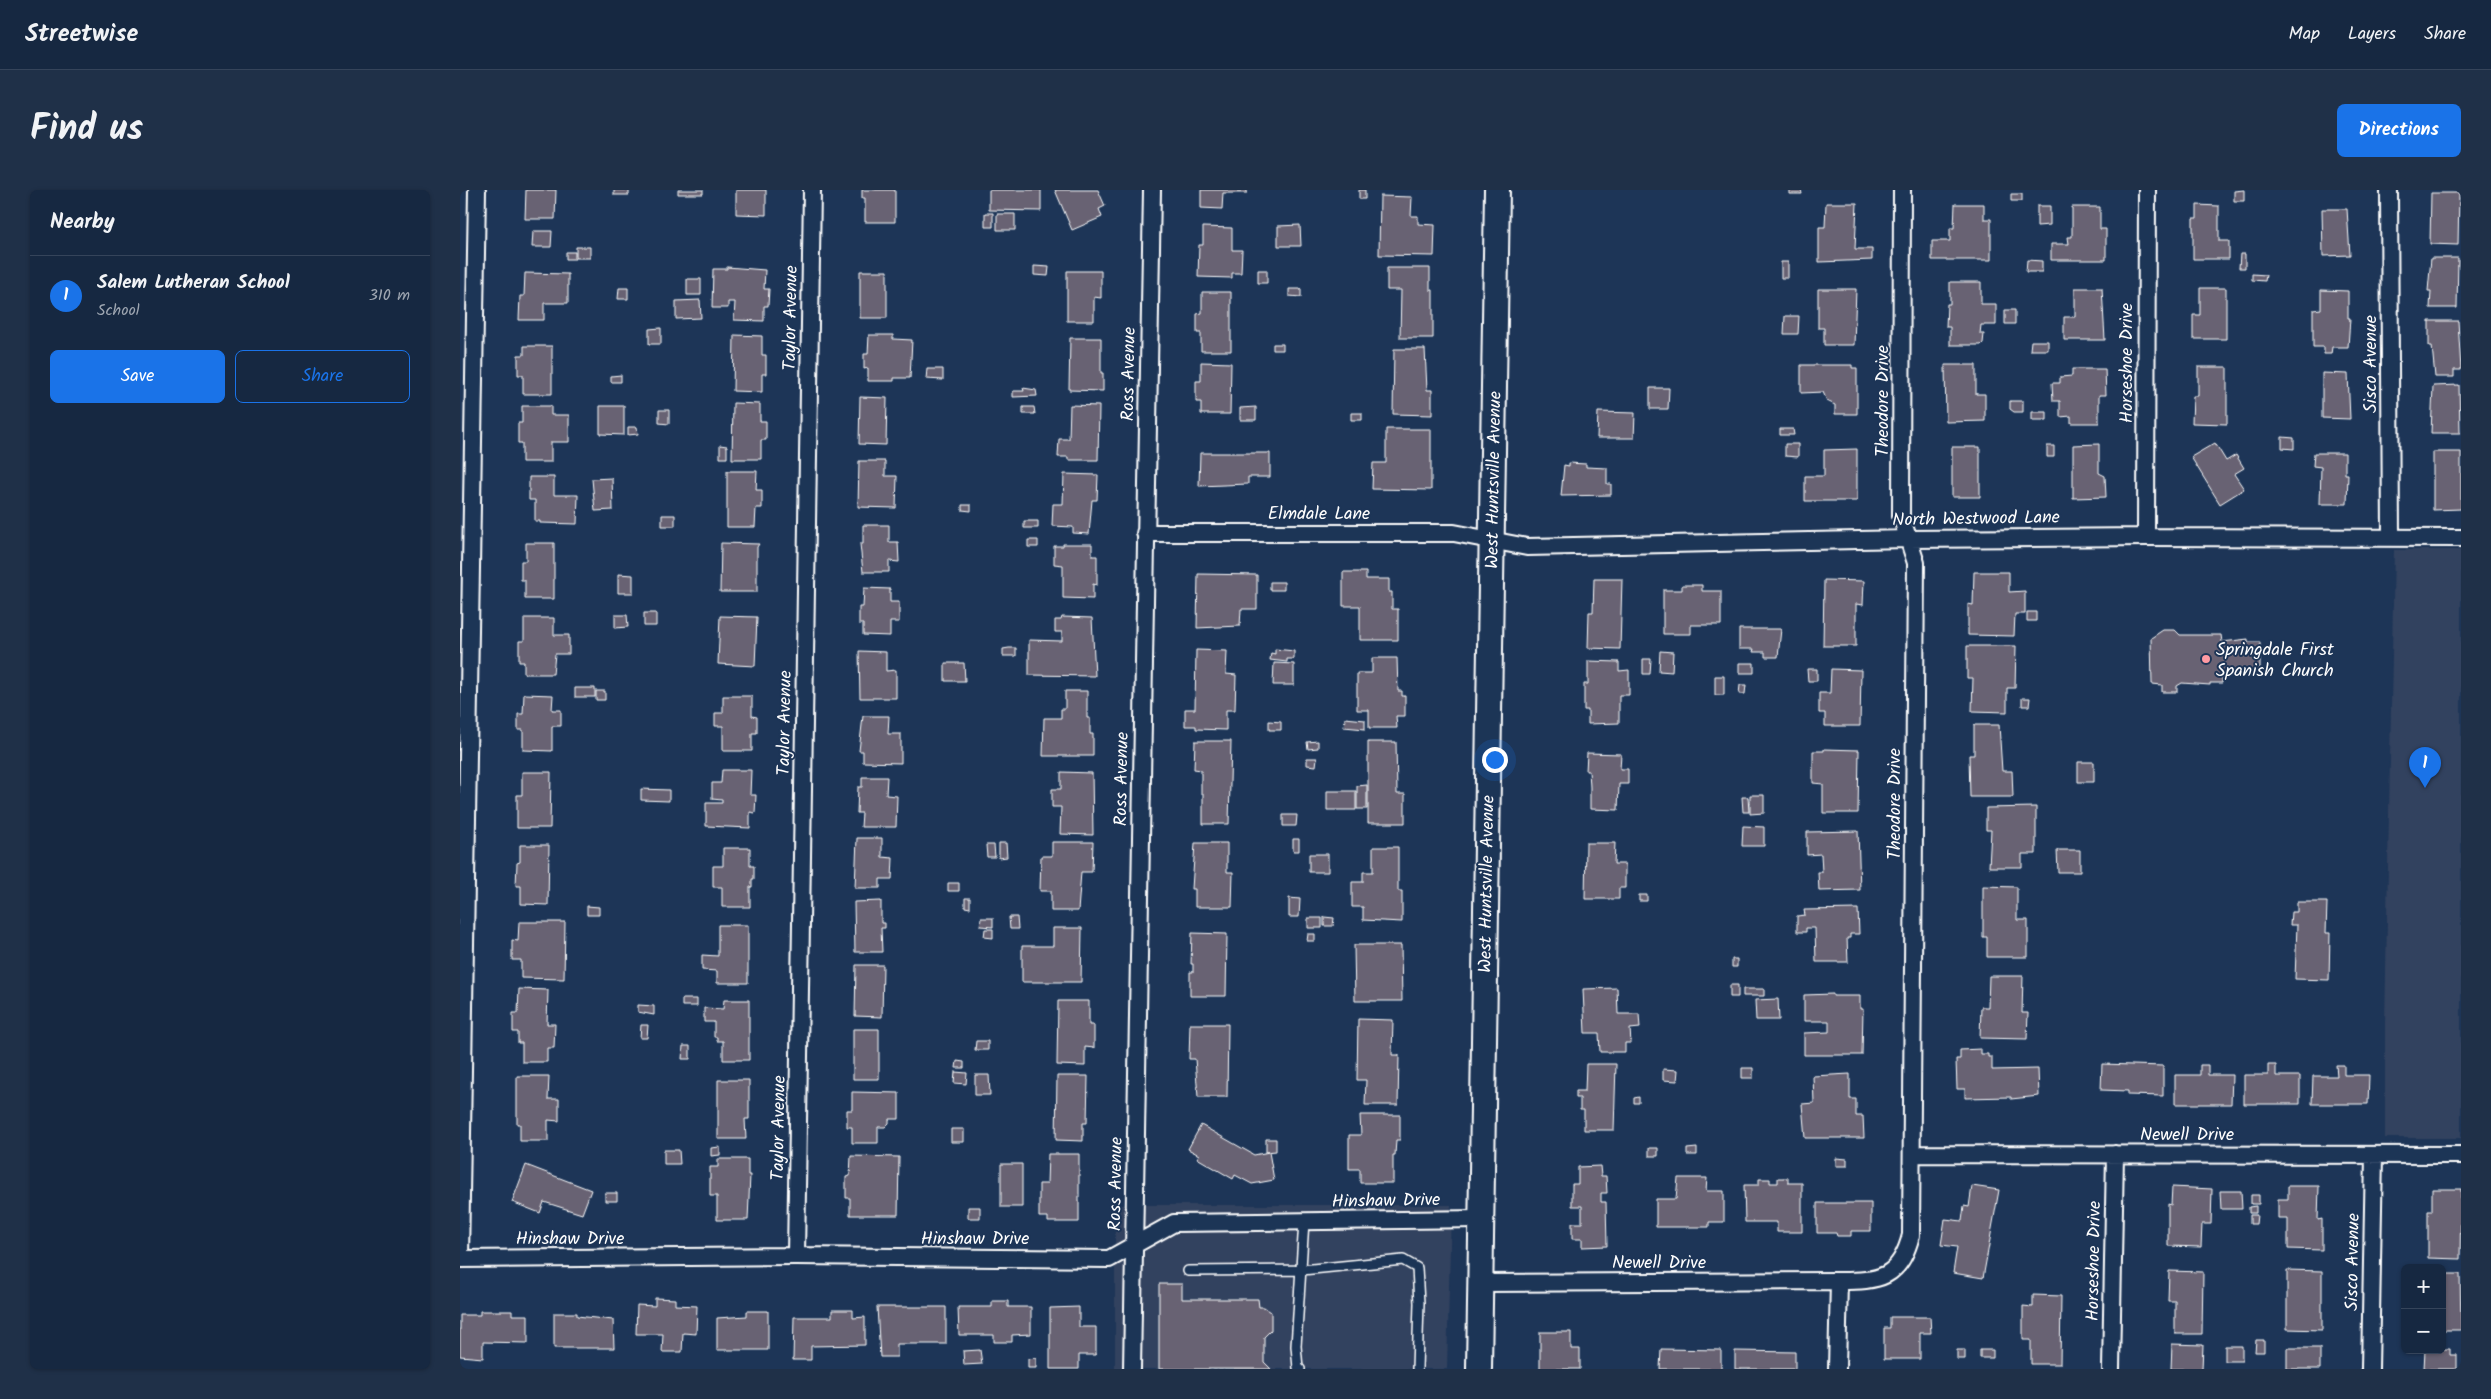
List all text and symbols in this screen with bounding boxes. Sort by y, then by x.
text: Streetwise [25,15,138,54]
text: Map [2289,20,2320,49]
text: Layers [2348,20,2396,49]
text: Share [2424,20,2466,49]
text: Find us [30,102,143,158]
button: Directions [2337,104,2461,157]
text: Nearby [50,206,115,239]
street label: Taylor Avenue [776,265,807,371]
text: Salem Lutheran School [97,268,290,298]
text: 1 [64,283,68,308]
text: 310 m [369,283,410,308]
text: School [97,298,140,323]
street label: Horseshoe Drive [2113,303,2142,423]
street label: Sisco Avenue [2357,315,2386,413]
street label: Ross Avenue [1114,327,1145,421]
street label: Theodore Drive [1869,345,1898,457]
button: Save [50,350,225,403]
button: Share [235,350,410,403]
street label: West Huntsville Avenue [1478,391,1511,569]
street label: Elmdale Lane [1268,500,1370,529]
street label: North Westwood Lane [1892,504,2060,535]
place label: Springdale First Spanish Church [2216,636,2335,686]
marker: Springdale First Spanish Church [2200,653,2212,665]
street label: Taylor Avenue [770,670,801,776]
street label: Ross Avenue [1107,732,1138,826]
your location [1482,747,1508,773]
pin: 1 [2409,747,2441,788]
street label: Theodore Drive [1881,748,1910,860]
street label: West Huntsville Avenue [1471,795,1504,973]
street label: Taylor Avenue [764,1075,795,1181]
street label: Newell Drive [2140,1121,2234,1150]
street label: Ross Avenue [1101,1137,1132,1231]
street label: Hinshaw Drive [1331,1186,1441,1217]
street label: Horseshoe Drive [2079,1201,2110,1321]
street label: Sisco Avenue [2338,1213,2369,1311]
street label: Hinshaw Drive [516,1225,624,1254]
street label: Hinshaw Drive [921,1225,1029,1254]
street label: Newell Drive [1612,1249,1706,1278]
map controls [2401,1264,2446,1354]
button: + [2401,1264,2446,1309]
button: − [2401,1309,2446,1354]

